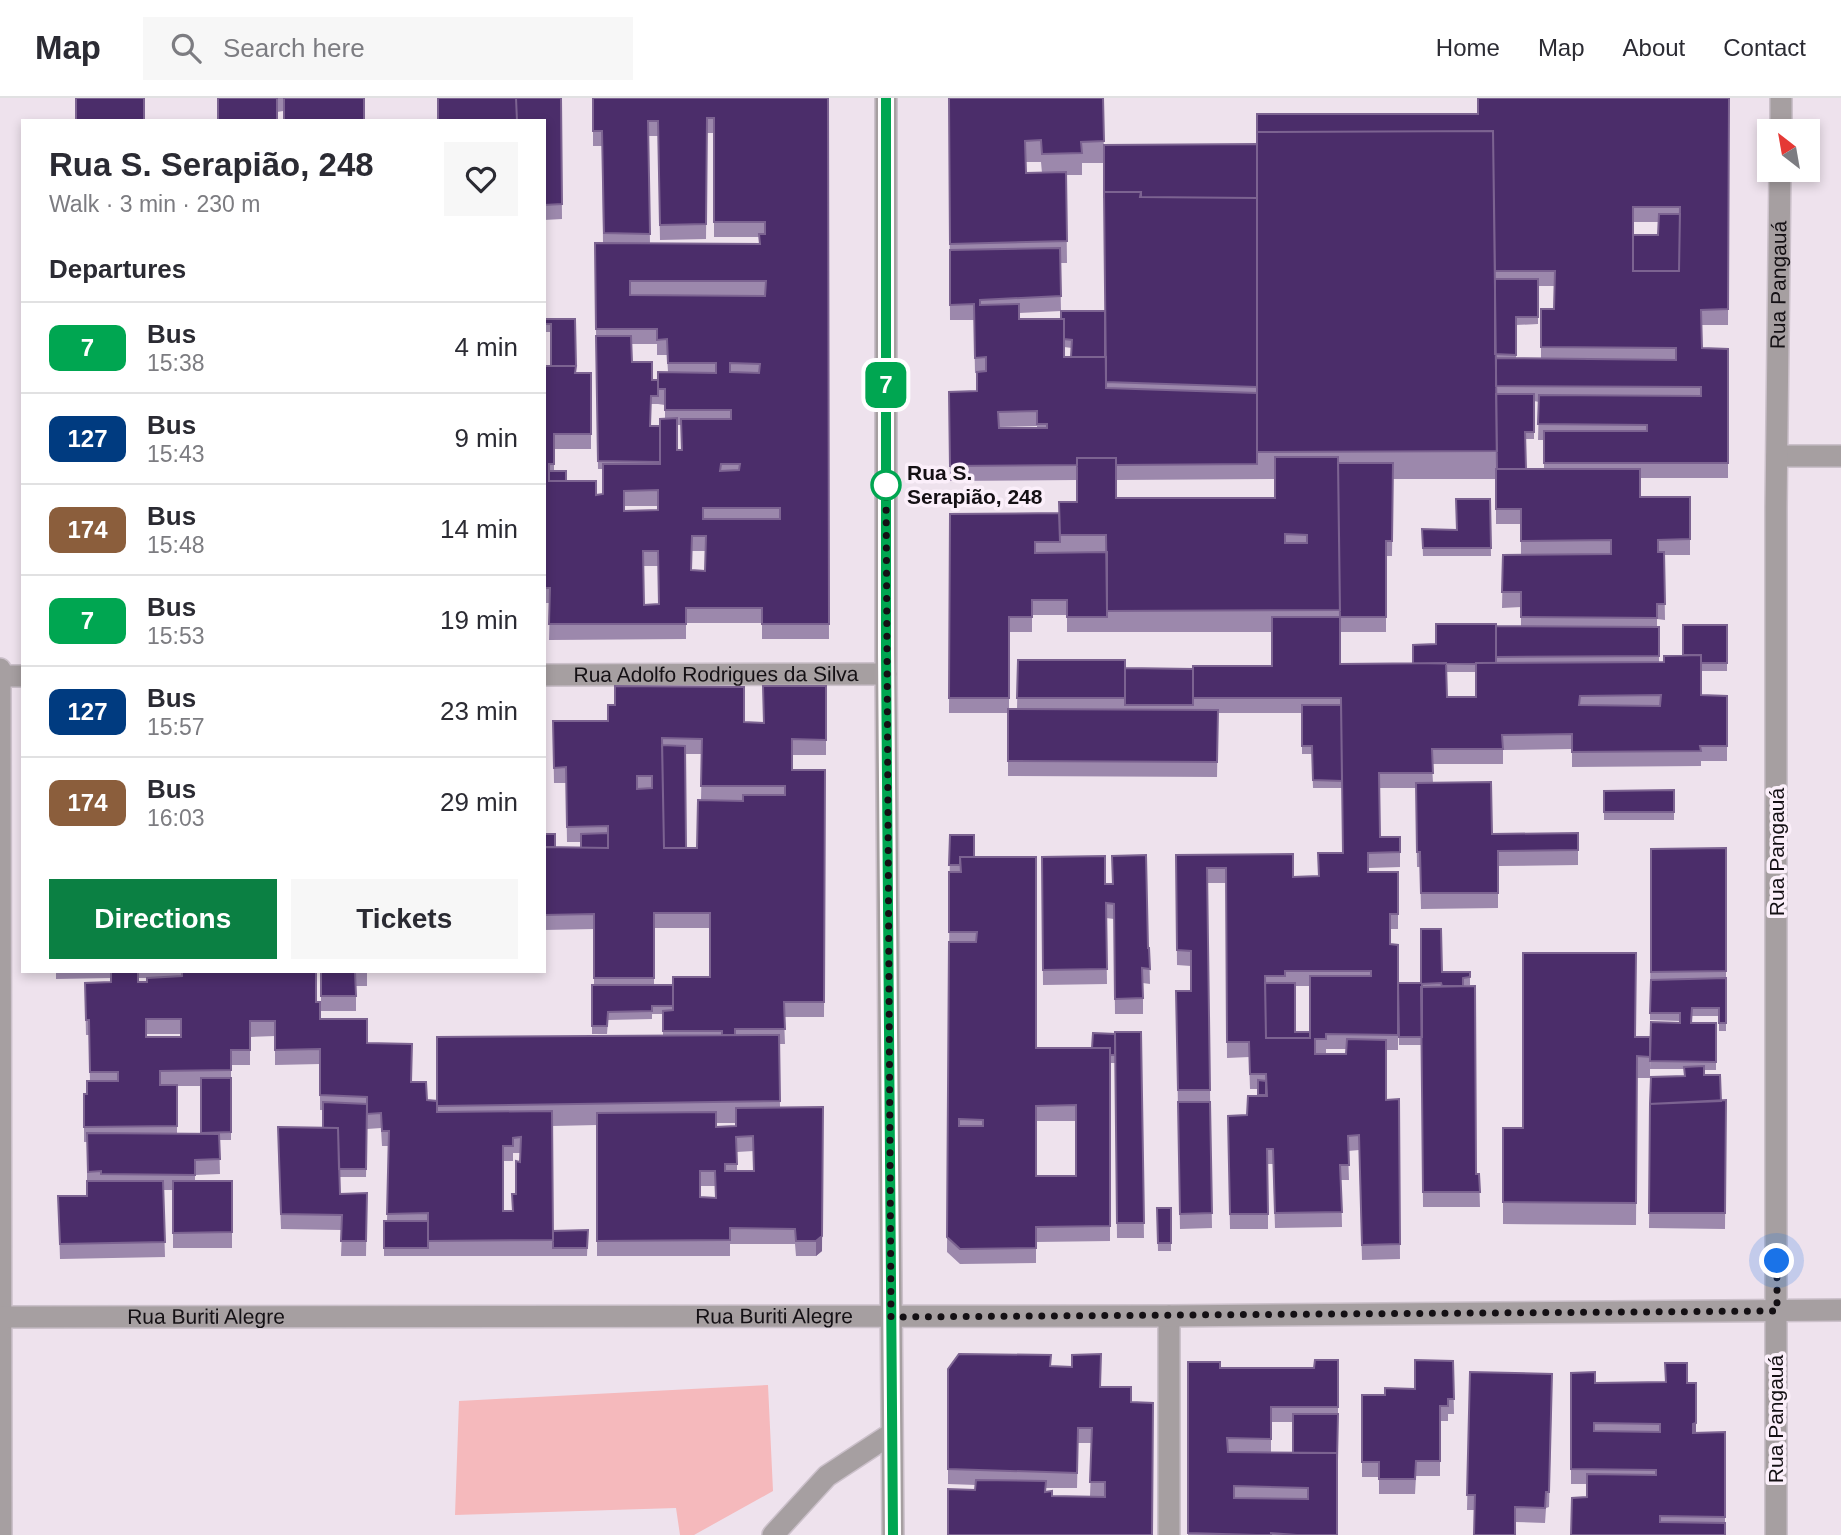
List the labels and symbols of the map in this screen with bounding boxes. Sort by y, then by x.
north arrow [1757,119,1820,182]
street label: Rua Pangauá [1766,220,1790,349]
line badge: 7 [863,362,909,408]
place label: Rua S. Serapião, 248 [907,461,1043,508]
marker: Rua S. Serapião, 248 [871,470,901,500]
street label: Rua Adolfo Rodrigues da Silva [573,662,859,686]
street label: Rua Pangauá [1765,787,1788,916]
your location [1759,1243,1794,1278]
street label: Rua Buriti Alegre [695,1304,853,1327]
street label: Rua Buriti Alegre [127,1305,285,1328]
street label: Rua Pangauá [1764,1354,1787,1483]

